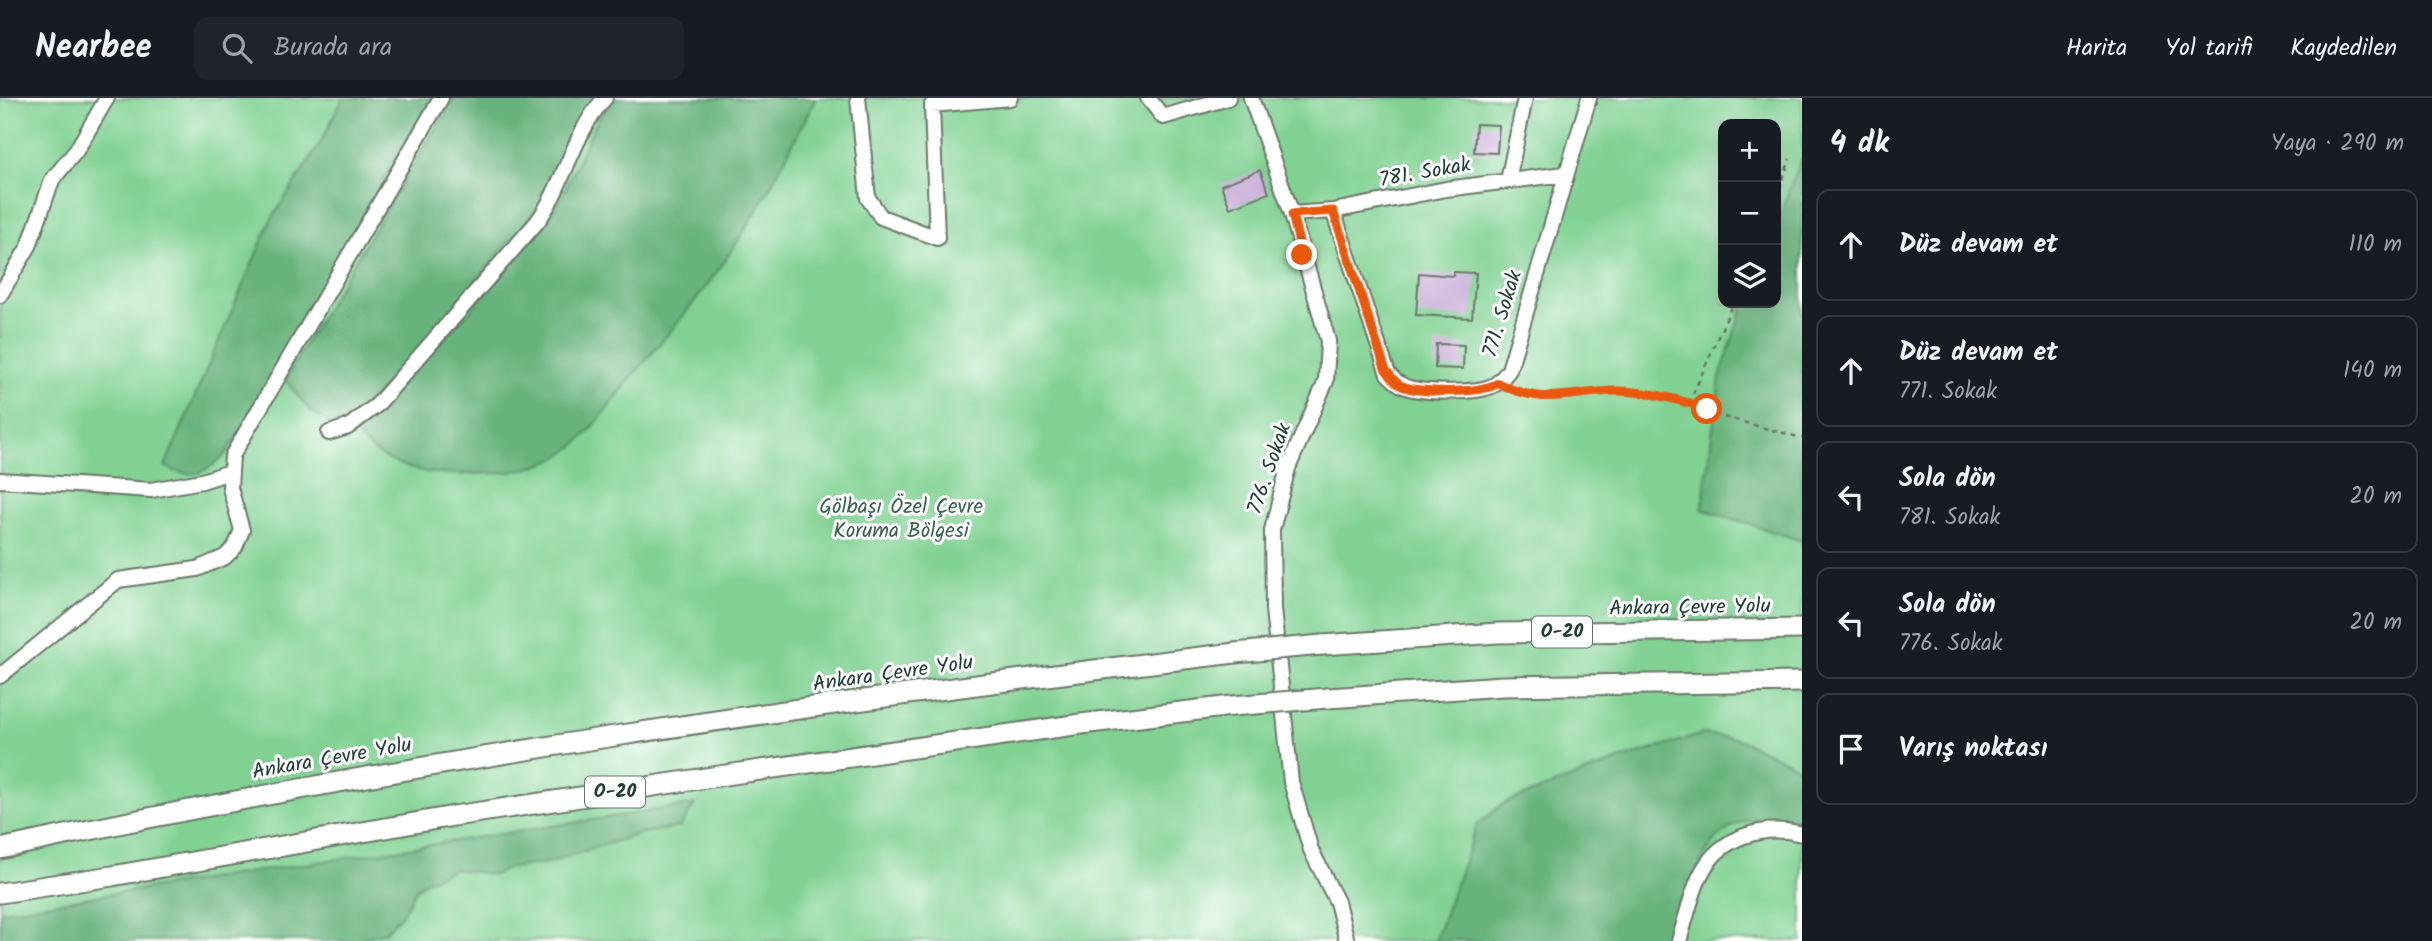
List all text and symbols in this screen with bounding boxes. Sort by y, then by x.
search box [194,17,684,80]
text: Nearbee [35,22,152,75]
text: Burada ara [274,27,392,69]
icon: search [218,29,256,67]
text: Harita [2066,29,2127,68]
text: Yol tarifi [2165,29,2252,68]
text: Kaydedilen [2290,29,2397,68]
map controls [1718,119,1781,308]
button: + [1718,119,1781,182]
text: 4 dk [1830,120,1889,168]
text: Yaya · 290 m [2271,126,2404,162]
street label: 781. Sokak [1377,149,1474,197]
button: − [1718,182,1781,245]
text: Düz devam et [1899,224,2058,266]
icon: ahead [1832,226,1870,264]
text: 110 m [2349,227,2402,263]
route end [1286,239,1317,270]
button: layers [1718,245,1781,308]
street label: 771. Sokak [1474,266,1532,362]
text: Düz devam et [1899,332,2058,374]
icon: ahead [1832,352,1870,390]
text: 140 m [2343,353,2402,389]
text: 771. Sokak [1899,374,1997,410]
route start [1691,393,1722,424]
street label: 776. Sokak [1239,419,1301,519]
text: Sola dön [1899,458,1996,500]
icon: left [1832,478,1870,516]
text: 20 m [2350,479,2402,515]
park label: Gölbaşı Özel Çevre Koruma Bölgesi [819,491,983,548]
text: 781. Sokak [1899,500,2000,536]
text: Sola dön [1899,584,1996,626]
street label: Ankara Çevre Yolu [1609,590,1771,626]
icon: left [1832,604,1870,642]
text: 20 m [2350,605,2402,641]
road number: O-20 [1532,617,1592,648]
text: 776. Sokak [1899,626,2003,662]
street label: Ankara Çevre Yolu [811,646,975,702]
text: Varış noktası [1899,728,2047,770]
street label: Ankara Çevre Yolu [250,729,414,789]
icon: arrive [1832,730,1870,768]
road number: O-20 [585,776,645,807]

